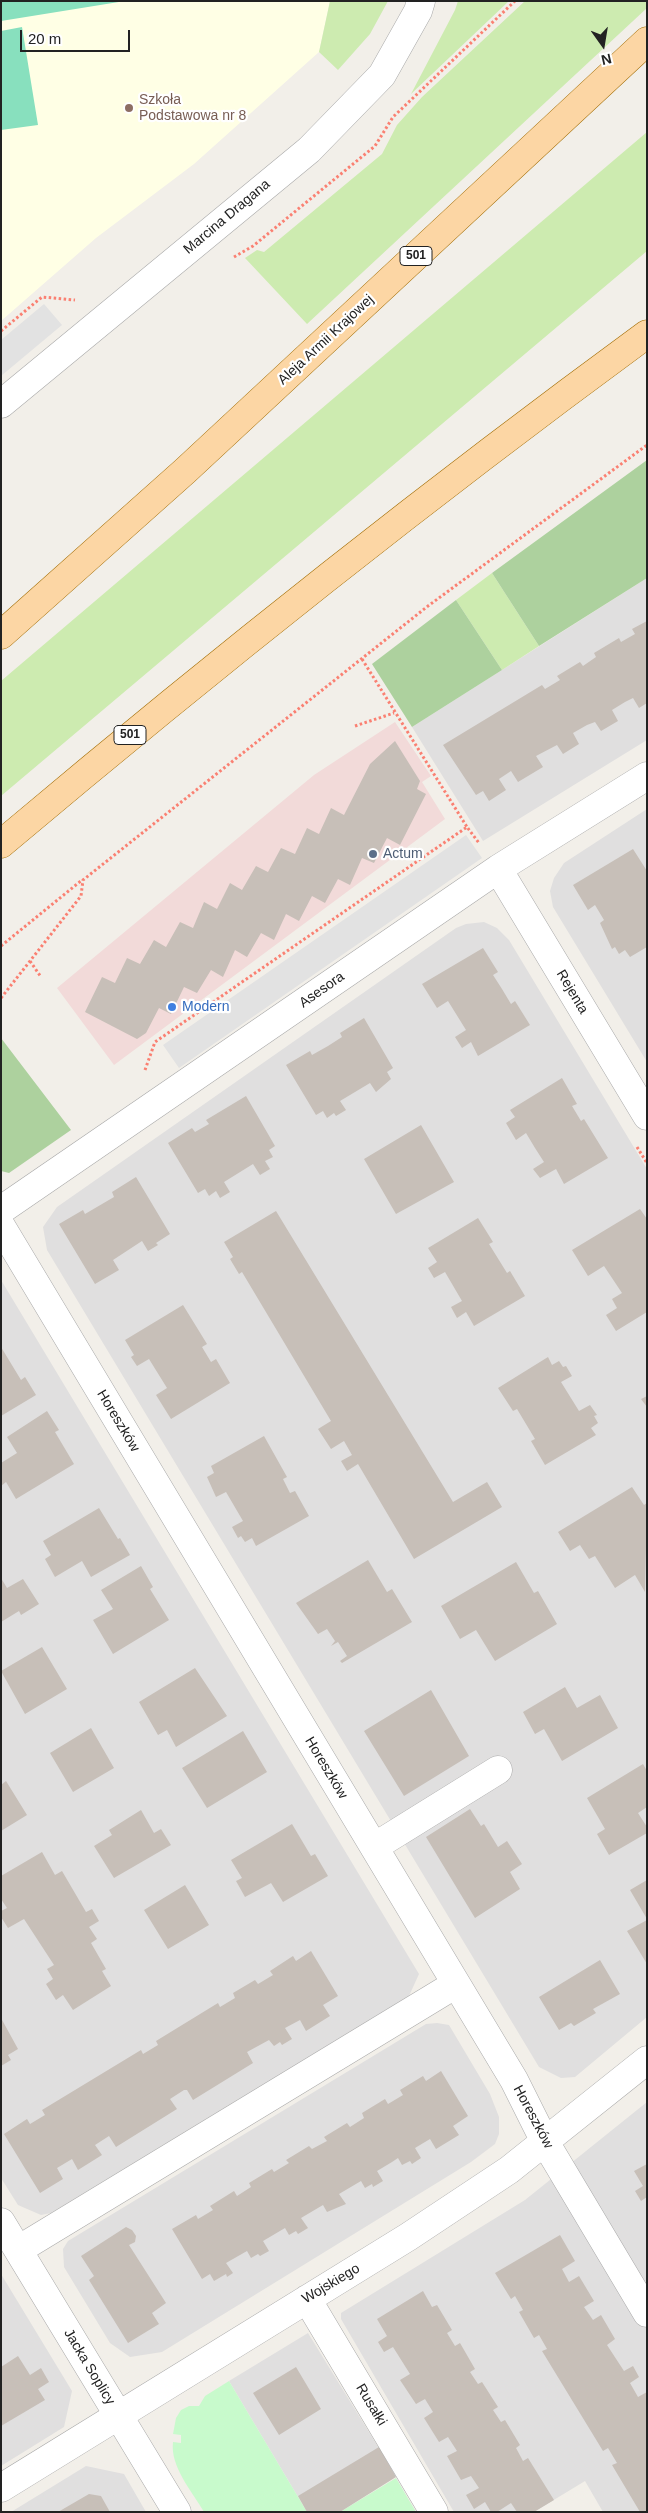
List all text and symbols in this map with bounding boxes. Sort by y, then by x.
scale bar [22,20,132,52]
north arrow [578,20,628,70]
text: 20 m [28,30,61,47]
text: N [600,51,613,69]
place label: Szkoła Podstawowa nr 8 [139,92,246,124]
marker: Szkoła Podstawowa nr 8 [123,102,135,114]
street label: Marcina Dragana [180,176,274,258]
road number: 501 [400,247,432,266]
street label: Aleja Armii Krajowej [275,291,377,389]
road number: 501 [114,726,146,744]
place label: Actum [383,846,423,862]
marker: Actum [367,848,379,860]
street label: Rejenta [552,967,592,1017]
street label: Asesora [296,968,348,1012]
place label: Modern [182,999,229,1015]
marker: Modern [166,1001,178,1013]
street label: Horeszków [93,1387,143,1455]
street label: Horeszków [301,1734,351,1802]
street label: Horeszków [509,2082,557,2152]
street label: Wojskiego [299,2260,363,2308]
street label: Jacka Soplicy [60,2326,118,2408]
street label: Rusałki [352,2381,390,2429]

